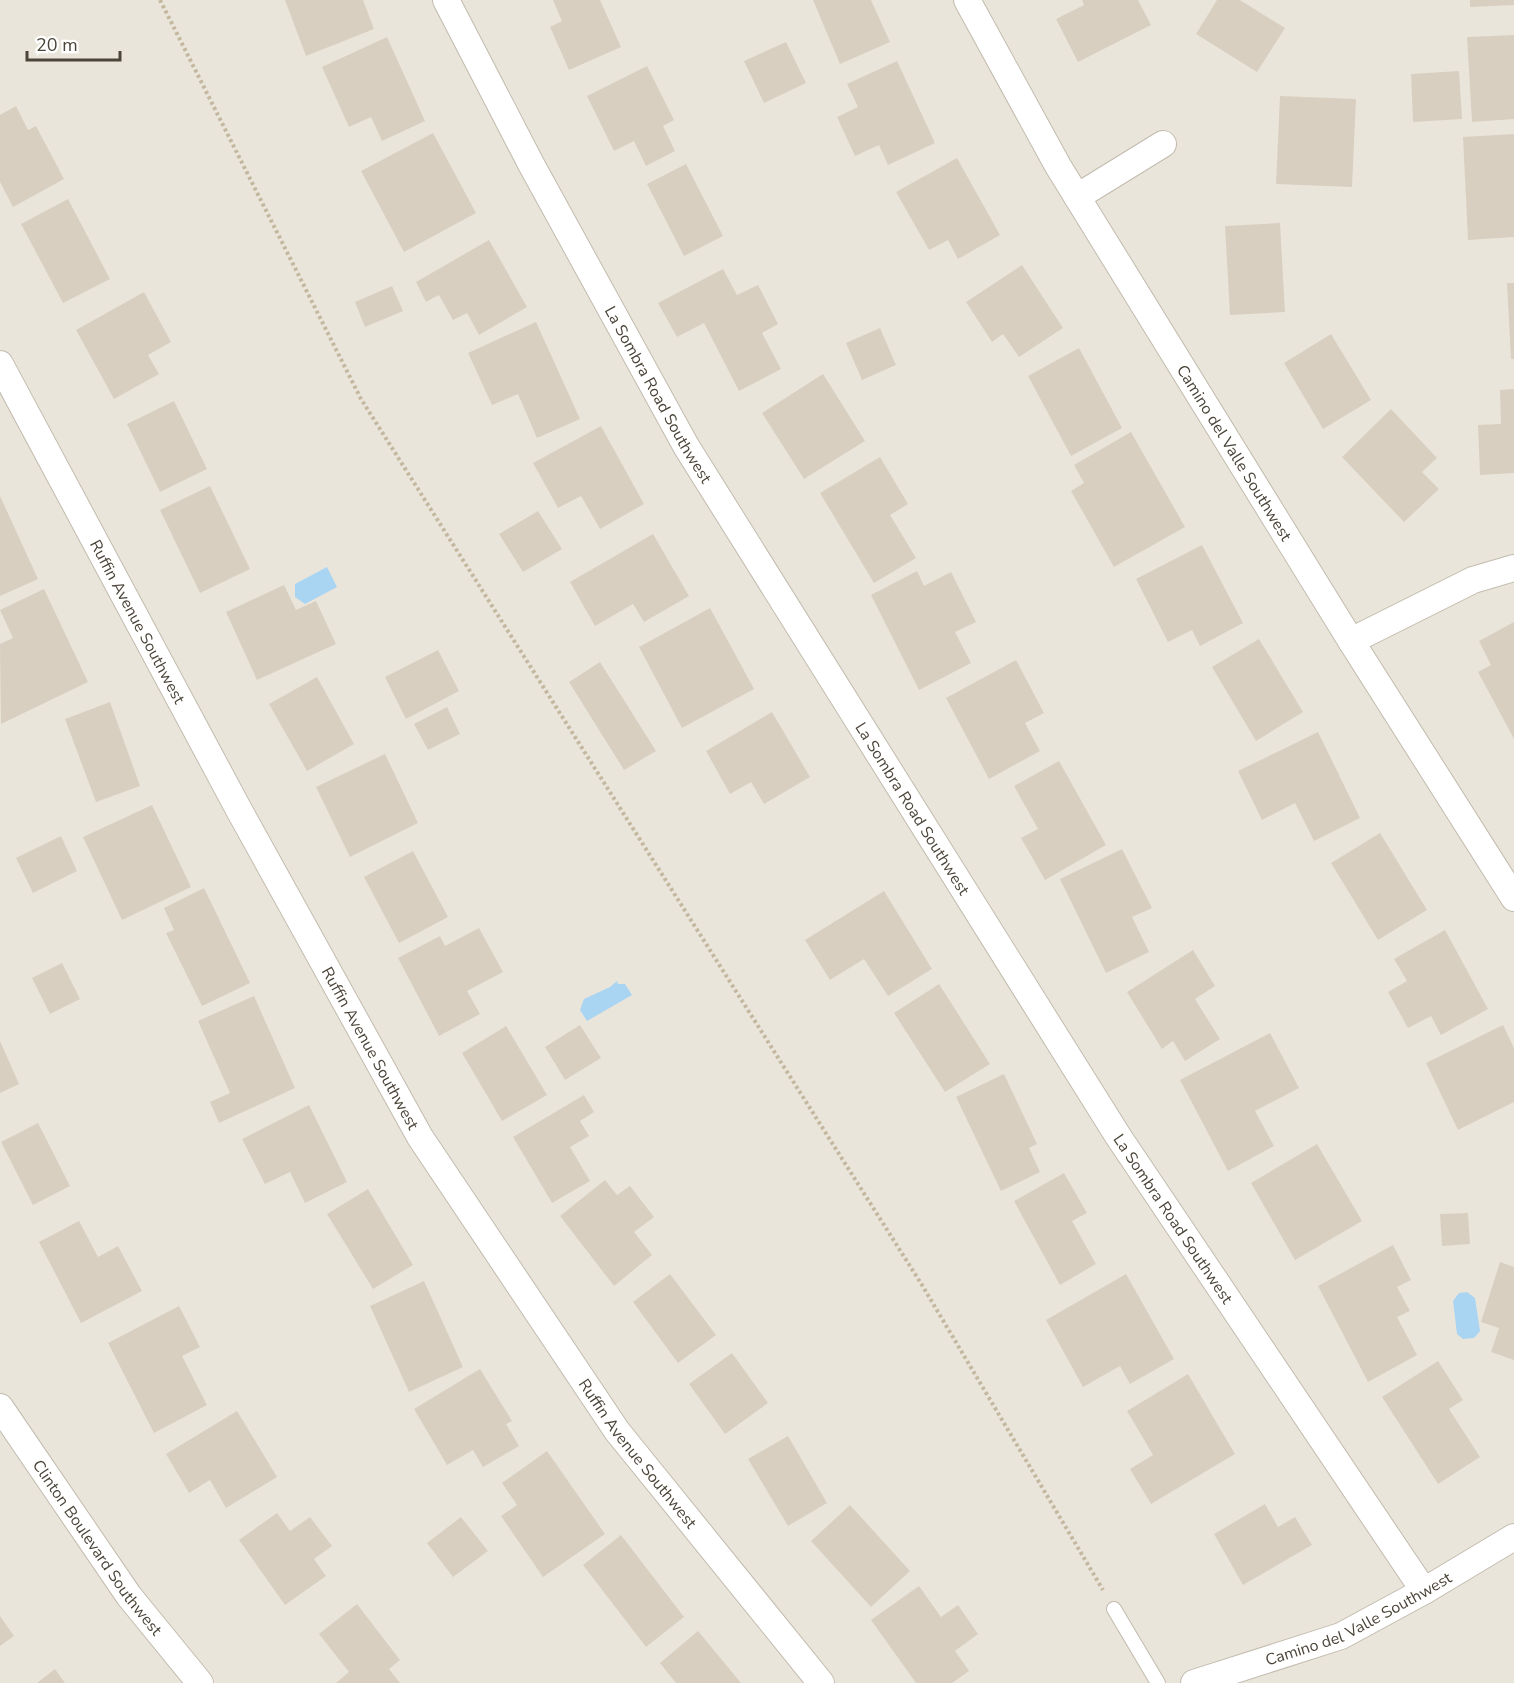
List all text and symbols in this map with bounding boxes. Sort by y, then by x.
scale bar [27,24,120,62]
text: 20 m [36,33,78,57]
street label: La Sombra Road Southwest [599,302,717,488]
street label: Camino del Valle Southwest [1171,361,1297,546]
street label: Ruffin Avenue Southwest [84,536,190,708]
street label: La Sombra Road Southwest [850,718,975,900]
street label: Ruffin Avenue Southwest [316,963,424,1134]
street label: La Sombra Road Southwest [1108,1130,1238,1309]
street label: Ruffin Avenue Southwest [573,1375,702,1534]
street label: Clinton Boulevard Southwest [27,1455,167,1641]
street label: Camino del Valle Southwest [1263,1567,1456,1671]

